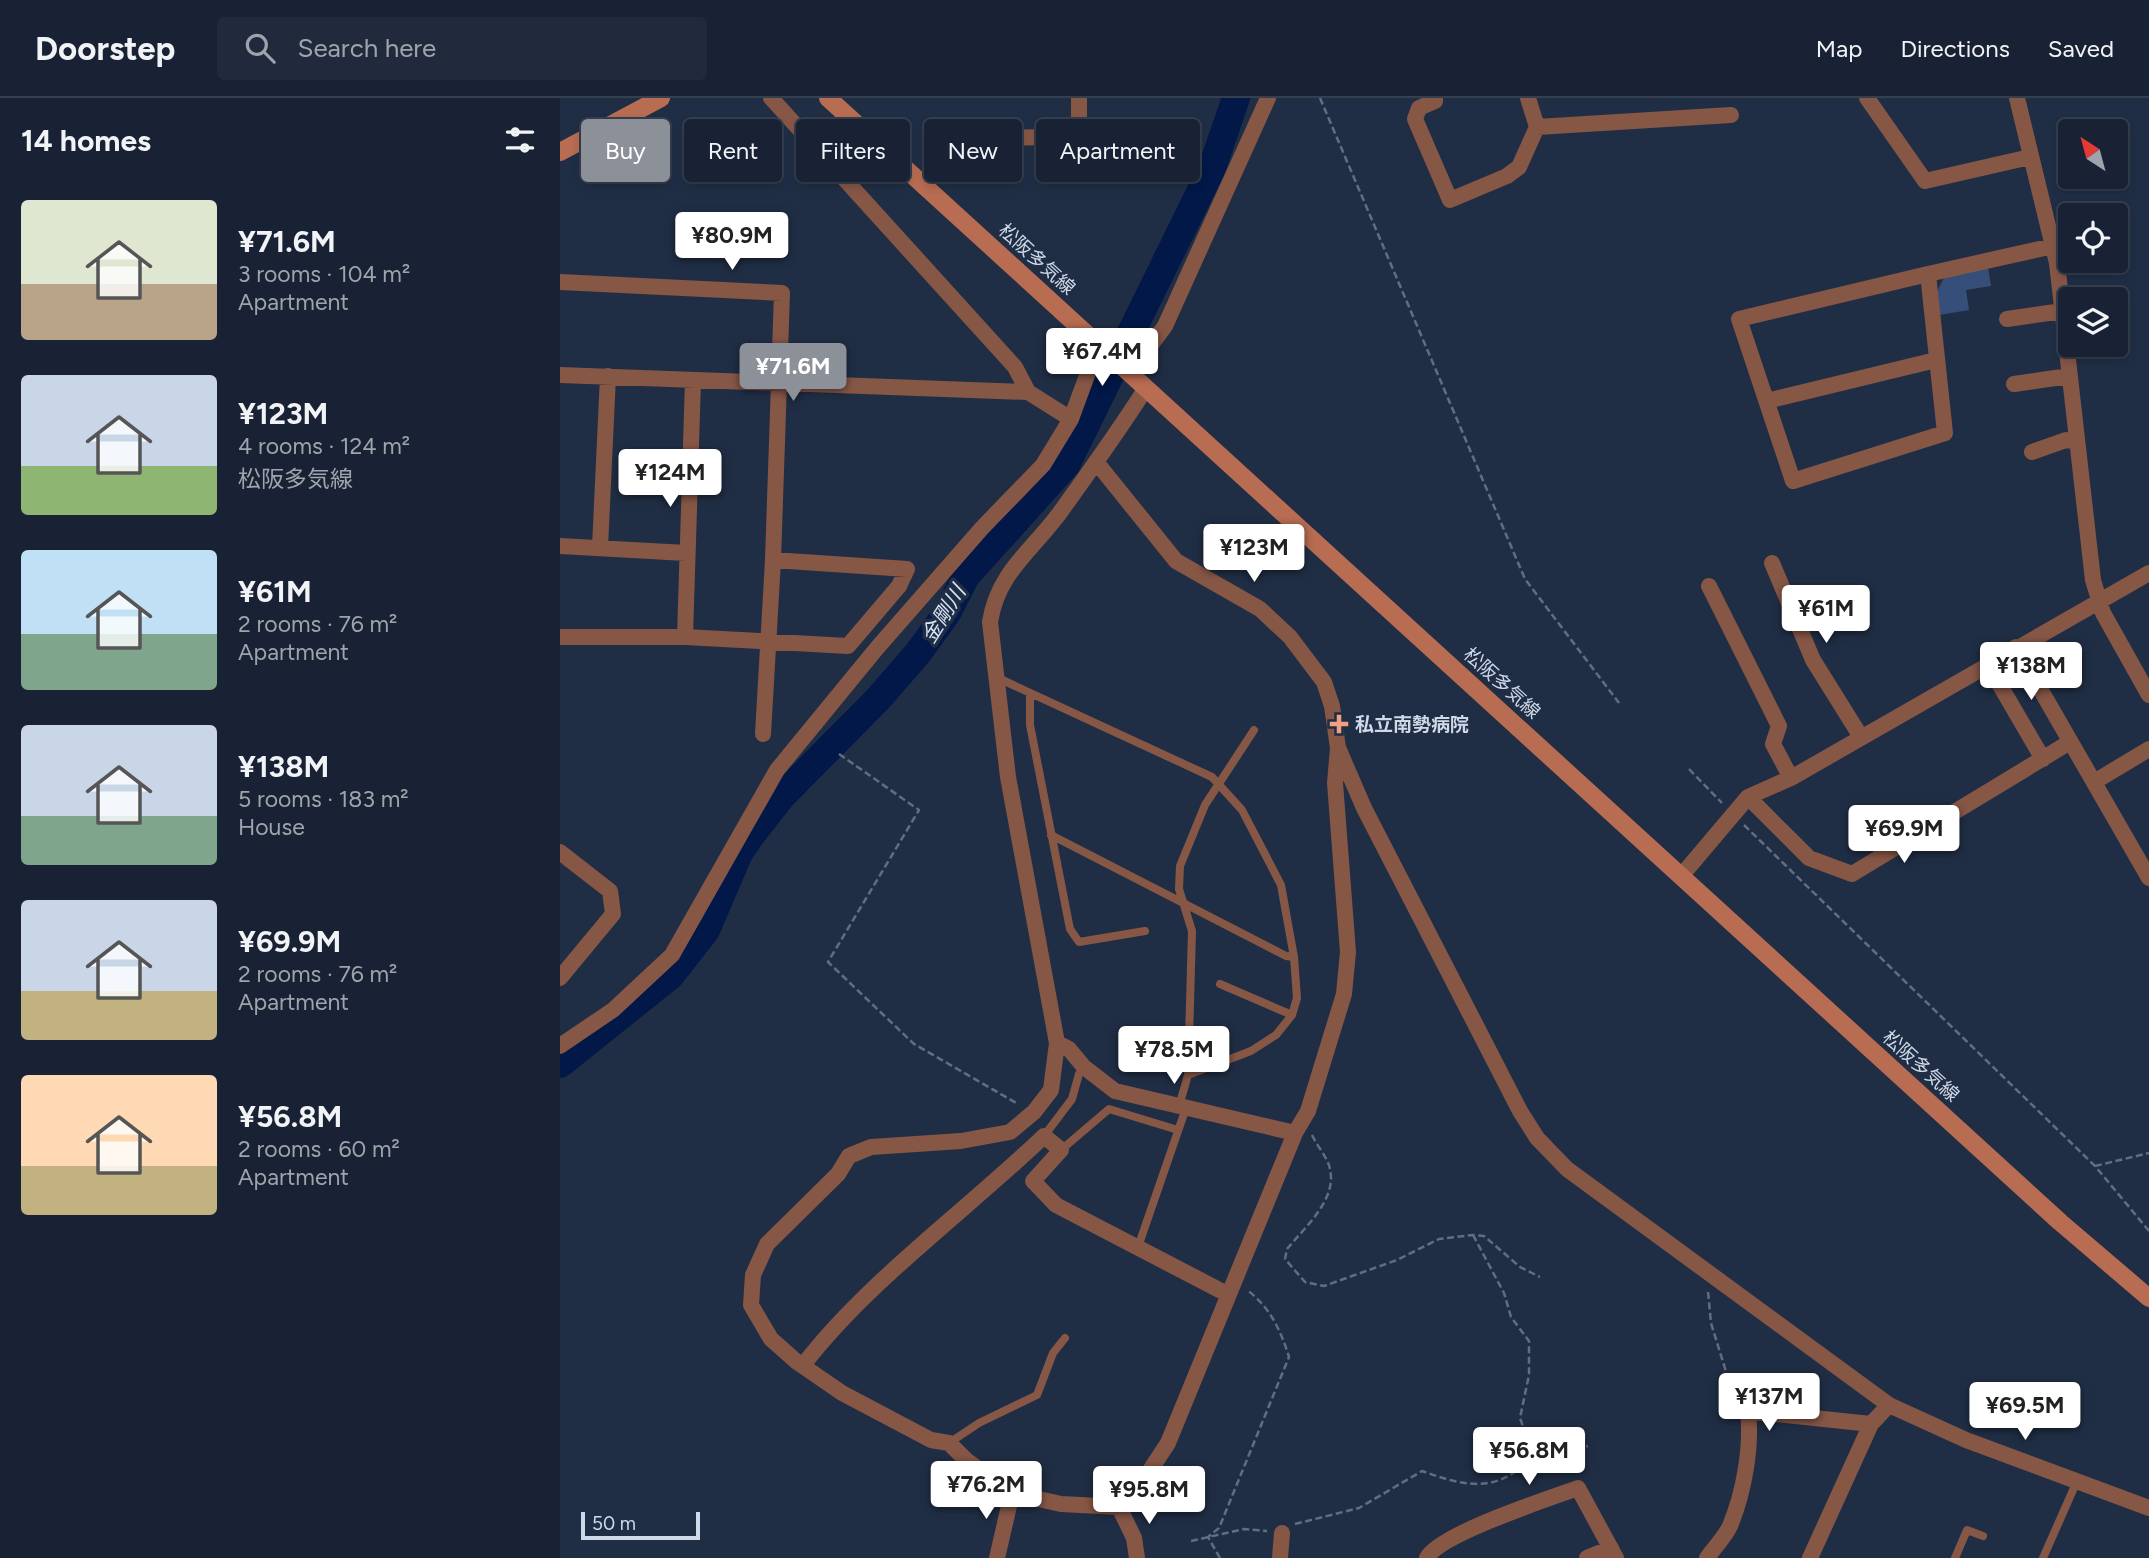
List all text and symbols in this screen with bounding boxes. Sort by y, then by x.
search box [217,17,707,80]
text: Doorstep [35,29,175,68]
icon: search [241,29,279,67]
text: Search here [297,32,436,64]
text: Map [1816,34,1862,63]
text: Directions [1900,34,2010,63]
text: Saved [2048,34,2114,63]
chip: Buy [581,119,670,182]
chip: Rent [684,119,782,182]
chip: Filters [796,119,910,182]
chip: New [924,119,1022,182]
chip: Apartment [1036,119,1200,182]
north arrow [2058,119,2128,189]
map controls [2058,119,2128,357]
icon: filters [501,121,539,159]
text: 14 homes [21,122,151,159]
button: locate [2058,203,2128,273]
pin: ¥80.9M [675,212,789,272]
street label: 松阪多気線 [994,219,1080,299]
text: ¥80.9M [691,221,773,249]
text: ¥71.6M [238,223,336,260]
icon: home [77,228,161,312]
text: 3 rooms · 104 m² [238,260,410,288]
button: layers [2058,287,2128,357]
text: Apartment [238,288,349,316]
pin: ¥67.4M [1045,328,1159,388]
text: ¥67.4M [1062,337,1142,365]
pin: ¥71.6M [736,344,850,403]
text: ¥71.6M [756,352,830,380]
text: ¥123M [238,395,328,432]
icon: home [77,403,161,487]
text: 4 rooms · 124 m² [238,432,410,460]
pin: ¥124M [621,450,719,509]
text: ¥124M [634,458,706,486]
text: 松阪多気線 [238,465,353,493]
pin: ¥123M [1205,524,1303,584]
text: ¥123M [1219,533,1289,561]
text: ¥61M [238,573,312,610]
icon: home [77,578,161,662]
water label: 金剛川 [916,579,971,647]
pin: ¥61M [1785,586,1867,645]
text: ¥61M [1798,594,1854,622]
text: 2 rooms · 76 m² [238,610,397,638]
text: Apartment [238,638,349,666]
pin: ¥138M [1982,642,2080,702]
street label: 松阪多気線 [1459,643,1545,723]
text: ¥138M [1996,651,2066,679]
place label: 私立南勢病院 [1355,713,1469,736]
marker: 私立南勢病院 [1329,714,1349,734]
text: ¥138M [238,748,329,785]
icon: home [77,753,161,837]
text: 5 rooms · 183 m² [238,785,409,813]
pin: ¥69.9M [1847,806,1961,865]
text: House [238,813,305,841]
text: ¥69.9M [1864,814,1944,842]
text: ¥69.9M [238,923,341,960]
icon: home [77,928,161,1012]
text: 2 rooms · 76 m² [238,960,397,988]
text: Apartment [238,988,349,1016]
pin: ¥78.5M [1117,1026,1231,1086]
street label: 松阪多気線 [1878,1026,1964,1106]
text: ¥78.5M [1134,1035,1214,1063]
text: ¥56.8M [238,1098,342,1135]
icon: home [77,1103,161,1187]
text: 2 rooms · 60 m² [238,1135,400,1163]
text: Apartment [238,1163,349,1191]
pin: ¥137M [1720,1374,1818,1433]
text: ¥137M [1735,1382,1803,1410]
pin: ¥69.5M [1968,1382,2082,1442]
text: ¥69.5M [1985,1391,2065,1419]
pin: ¥56.8M [1472,1428,1586,1487]
text: ¥56.8M [1489,1436,1569,1464]
pin: ¥76.2M [929,1462,1043,1521]
pin: ¥95.8M [1092,1466,1206,1526]
text: ¥76.2M [947,1470,1025,1498]
text: ¥95.8M [1109,1475,1189,1503]
scale bar [581,1509,700,1541]
text: 50 m [592,1512,636,1535]

